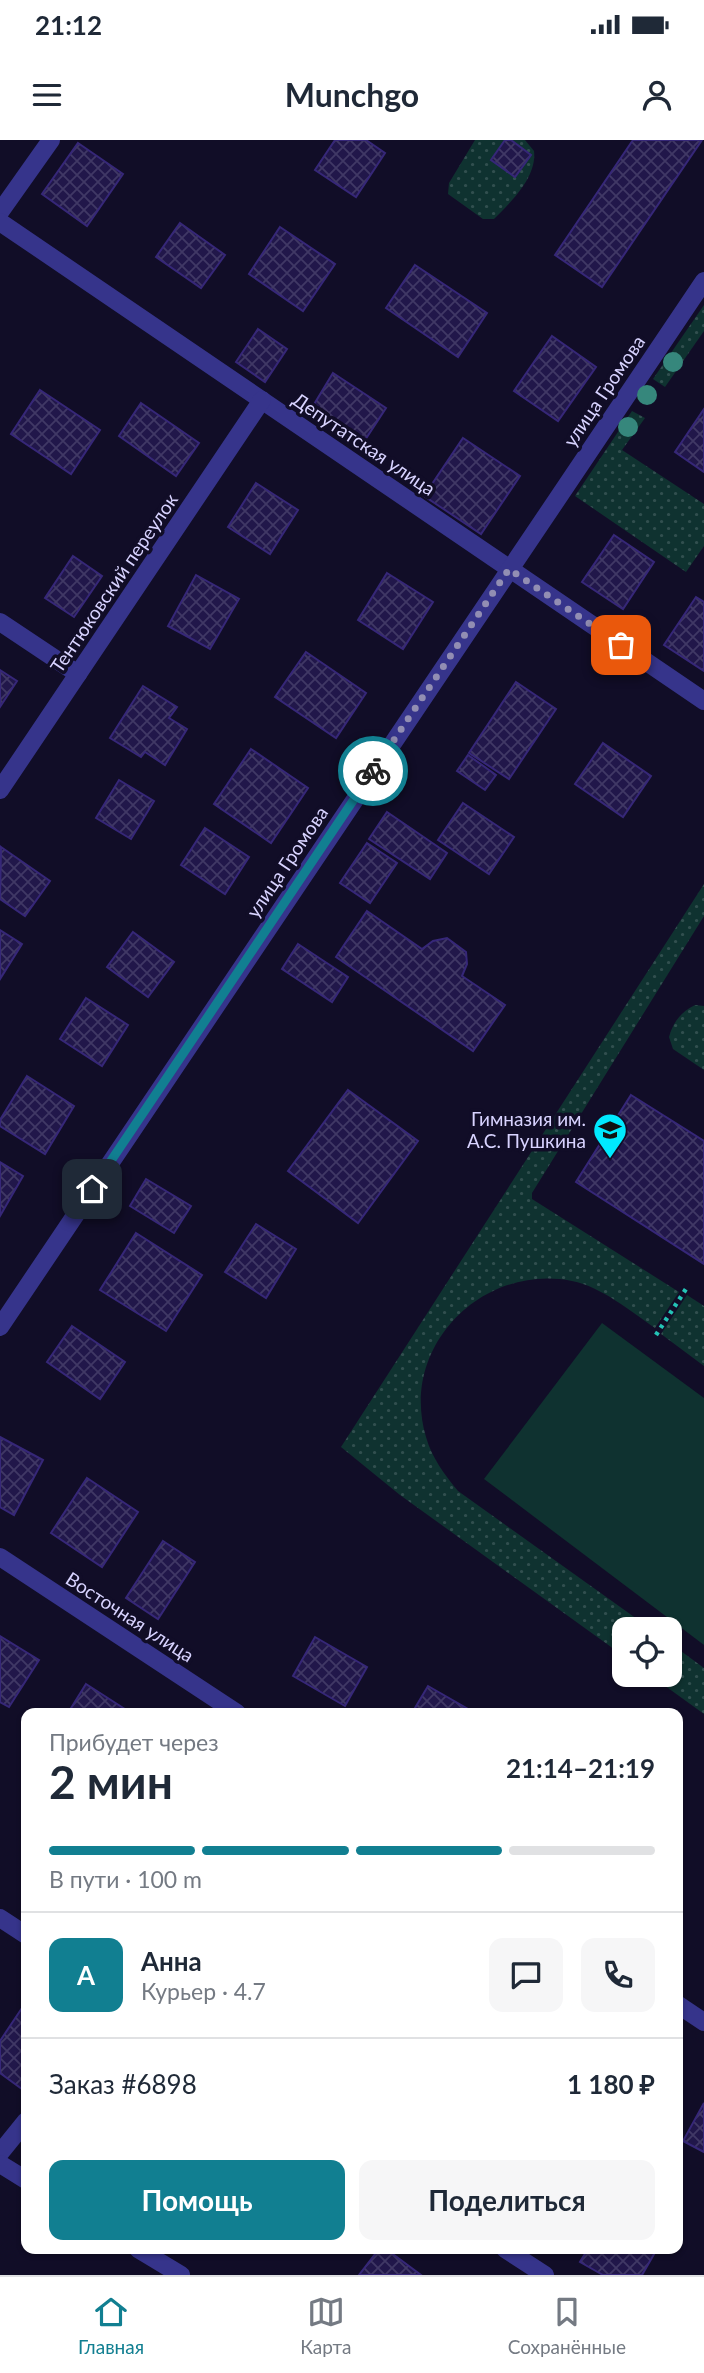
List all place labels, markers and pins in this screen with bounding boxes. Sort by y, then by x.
pin [591,615,651,675]
place label: Гимназия им. А.С. Пушкина [467,1107,586,1152]
school or university icon: Гимназия им. А.С. Пушкина [591,1111,629,1160]
pin [62,1159,122,1219]

